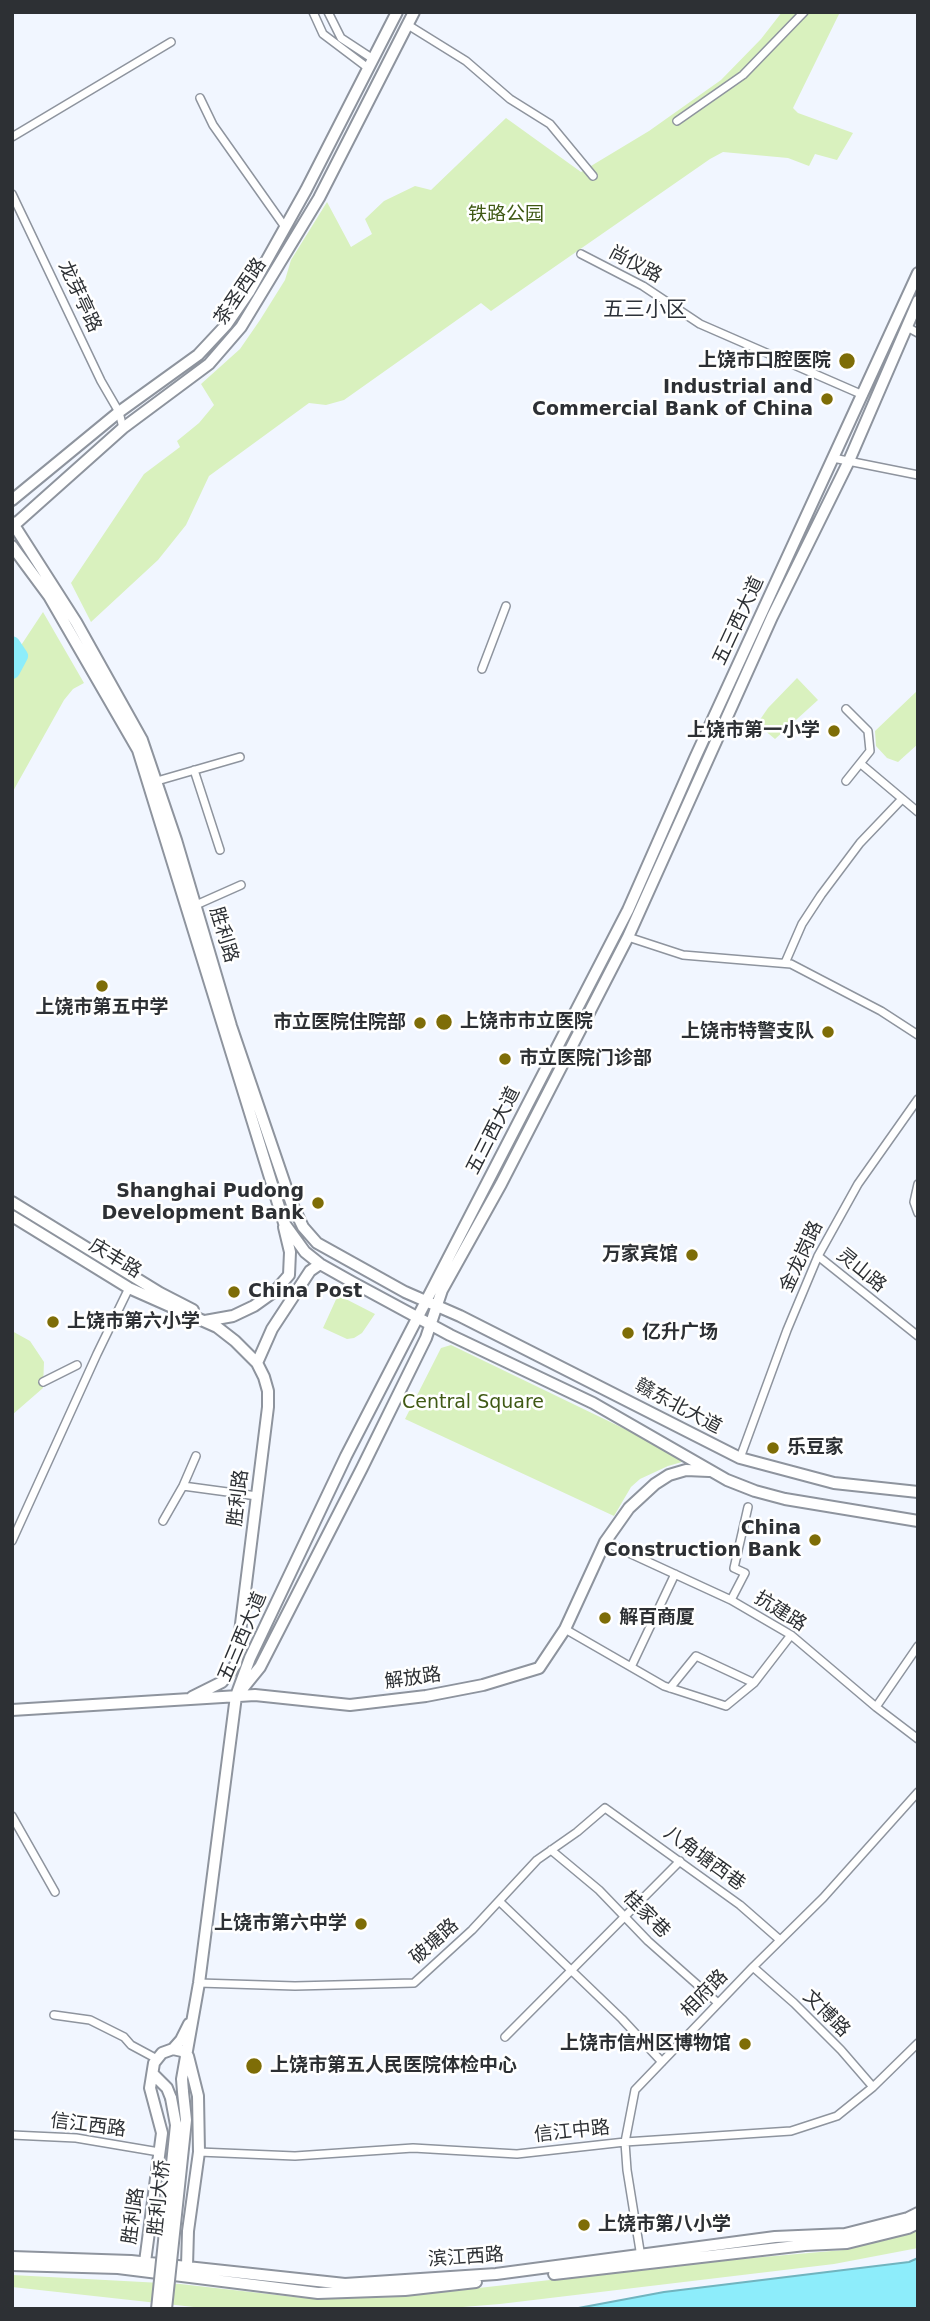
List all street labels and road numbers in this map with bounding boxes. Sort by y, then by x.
street label: 尚仪路 [604,242,666,288]
street label: 茶圣西路 [210,254,272,330]
street label: 龙芽亭路 [53,258,105,336]
street label: 五三西大道 [709,573,769,669]
street label: 胜利路 [204,904,242,966]
street label: 五三西大道 [462,1084,526,1178]
street label: 金龙岗路 [776,1218,828,1296]
street label: 庆丰路 [85,1235,145,1283]
street label: 灵山路 [832,1244,890,1298]
street label: 赣东北大道 [631,1375,725,1439]
street label: 胜利路 [224,1468,254,1528]
street label: 抗建路 [750,1587,810,1637]
street label: 五三西大道 [214,1589,272,1685]
street label: 解放路 [383,1664,443,1694]
street label: 八角塘西巷 [659,1822,749,1896]
street label: 桂家巷 [618,1887,674,1943]
street label: 破塘路 [406,1914,464,1970]
street label: 相府路 [677,1966,733,2022]
street label: 文博路 [798,1986,854,2042]
street label: 信江西路 [49,2110,127,2142]
street label: 信江中路 [533,2117,611,2147]
street label: 胜利大桥 [145,2159,175,2237]
street label: 胜利路 [119,2186,149,2246]
street label: 滨江西路 [427,2244,505,2272]

